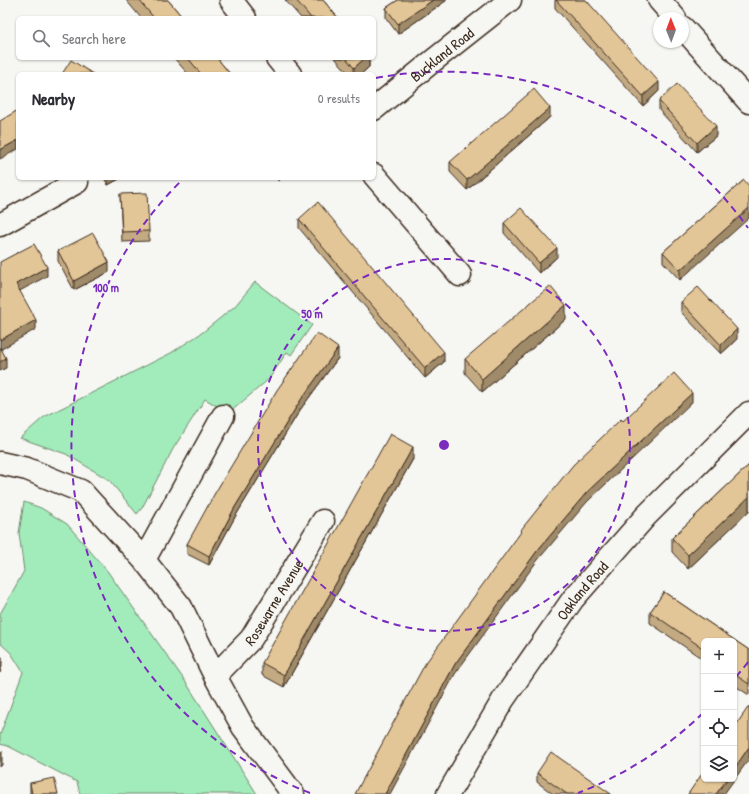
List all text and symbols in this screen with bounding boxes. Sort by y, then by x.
north arrow [653,12,689,48]
search box [16,16,376,60]
street label: Buckland Road [405,22,478,86]
icon: search [30,27,52,49]
text: Search here [62,28,126,49]
text: Nearby [32,87,75,110]
text: 0 results [318,89,360,107]
text: 100 m [93,279,119,296]
text: 50 m [301,305,323,322]
centre of rings [437,438,451,452]
street label: Rosewarne Avenue [240,555,308,650]
street label: Oakland Road [551,556,613,624]
map controls [701,638,737,782]
button: + [701,638,737,674]
button: − [701,674,737,710]
button: locate [701,710,737,746]
button: layers [701,746,737,782]

